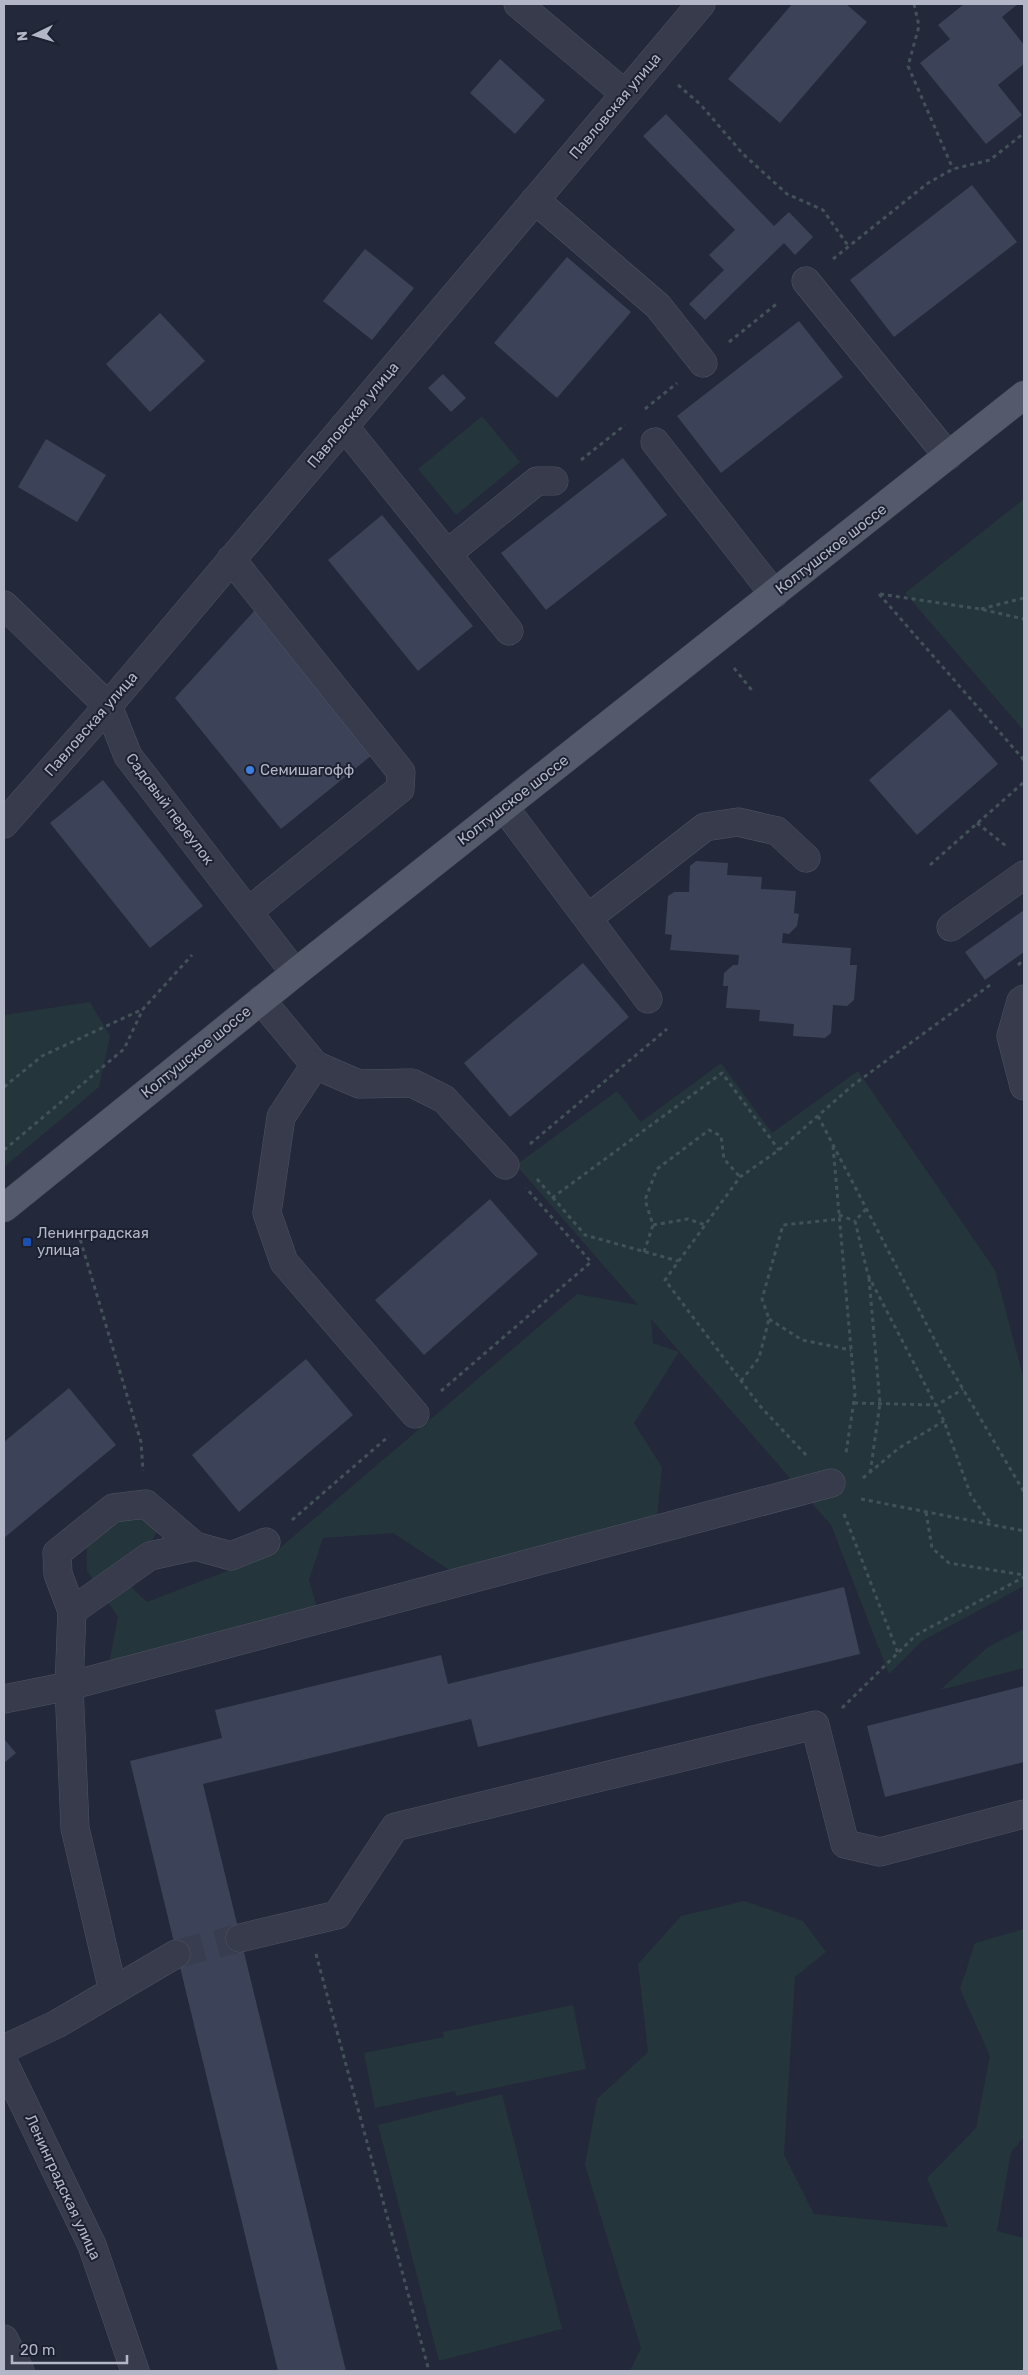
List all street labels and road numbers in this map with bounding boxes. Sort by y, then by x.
street label: Павловская улица [565,49,665,163]
street label: Павловская улица [303,358,403,472]
street label: Колтушское шоссе [772,500,890,598]
street label: Павловская улица [41,668,141,780]
street label: Садовый переулок [122,750,218,868]
street label: Колтушское шоссе [454,751,572,849]
street label: Колтушское шоссе [137,1002,255,1102]
street label: Ленинградская улица [21,2111,105,2263]

